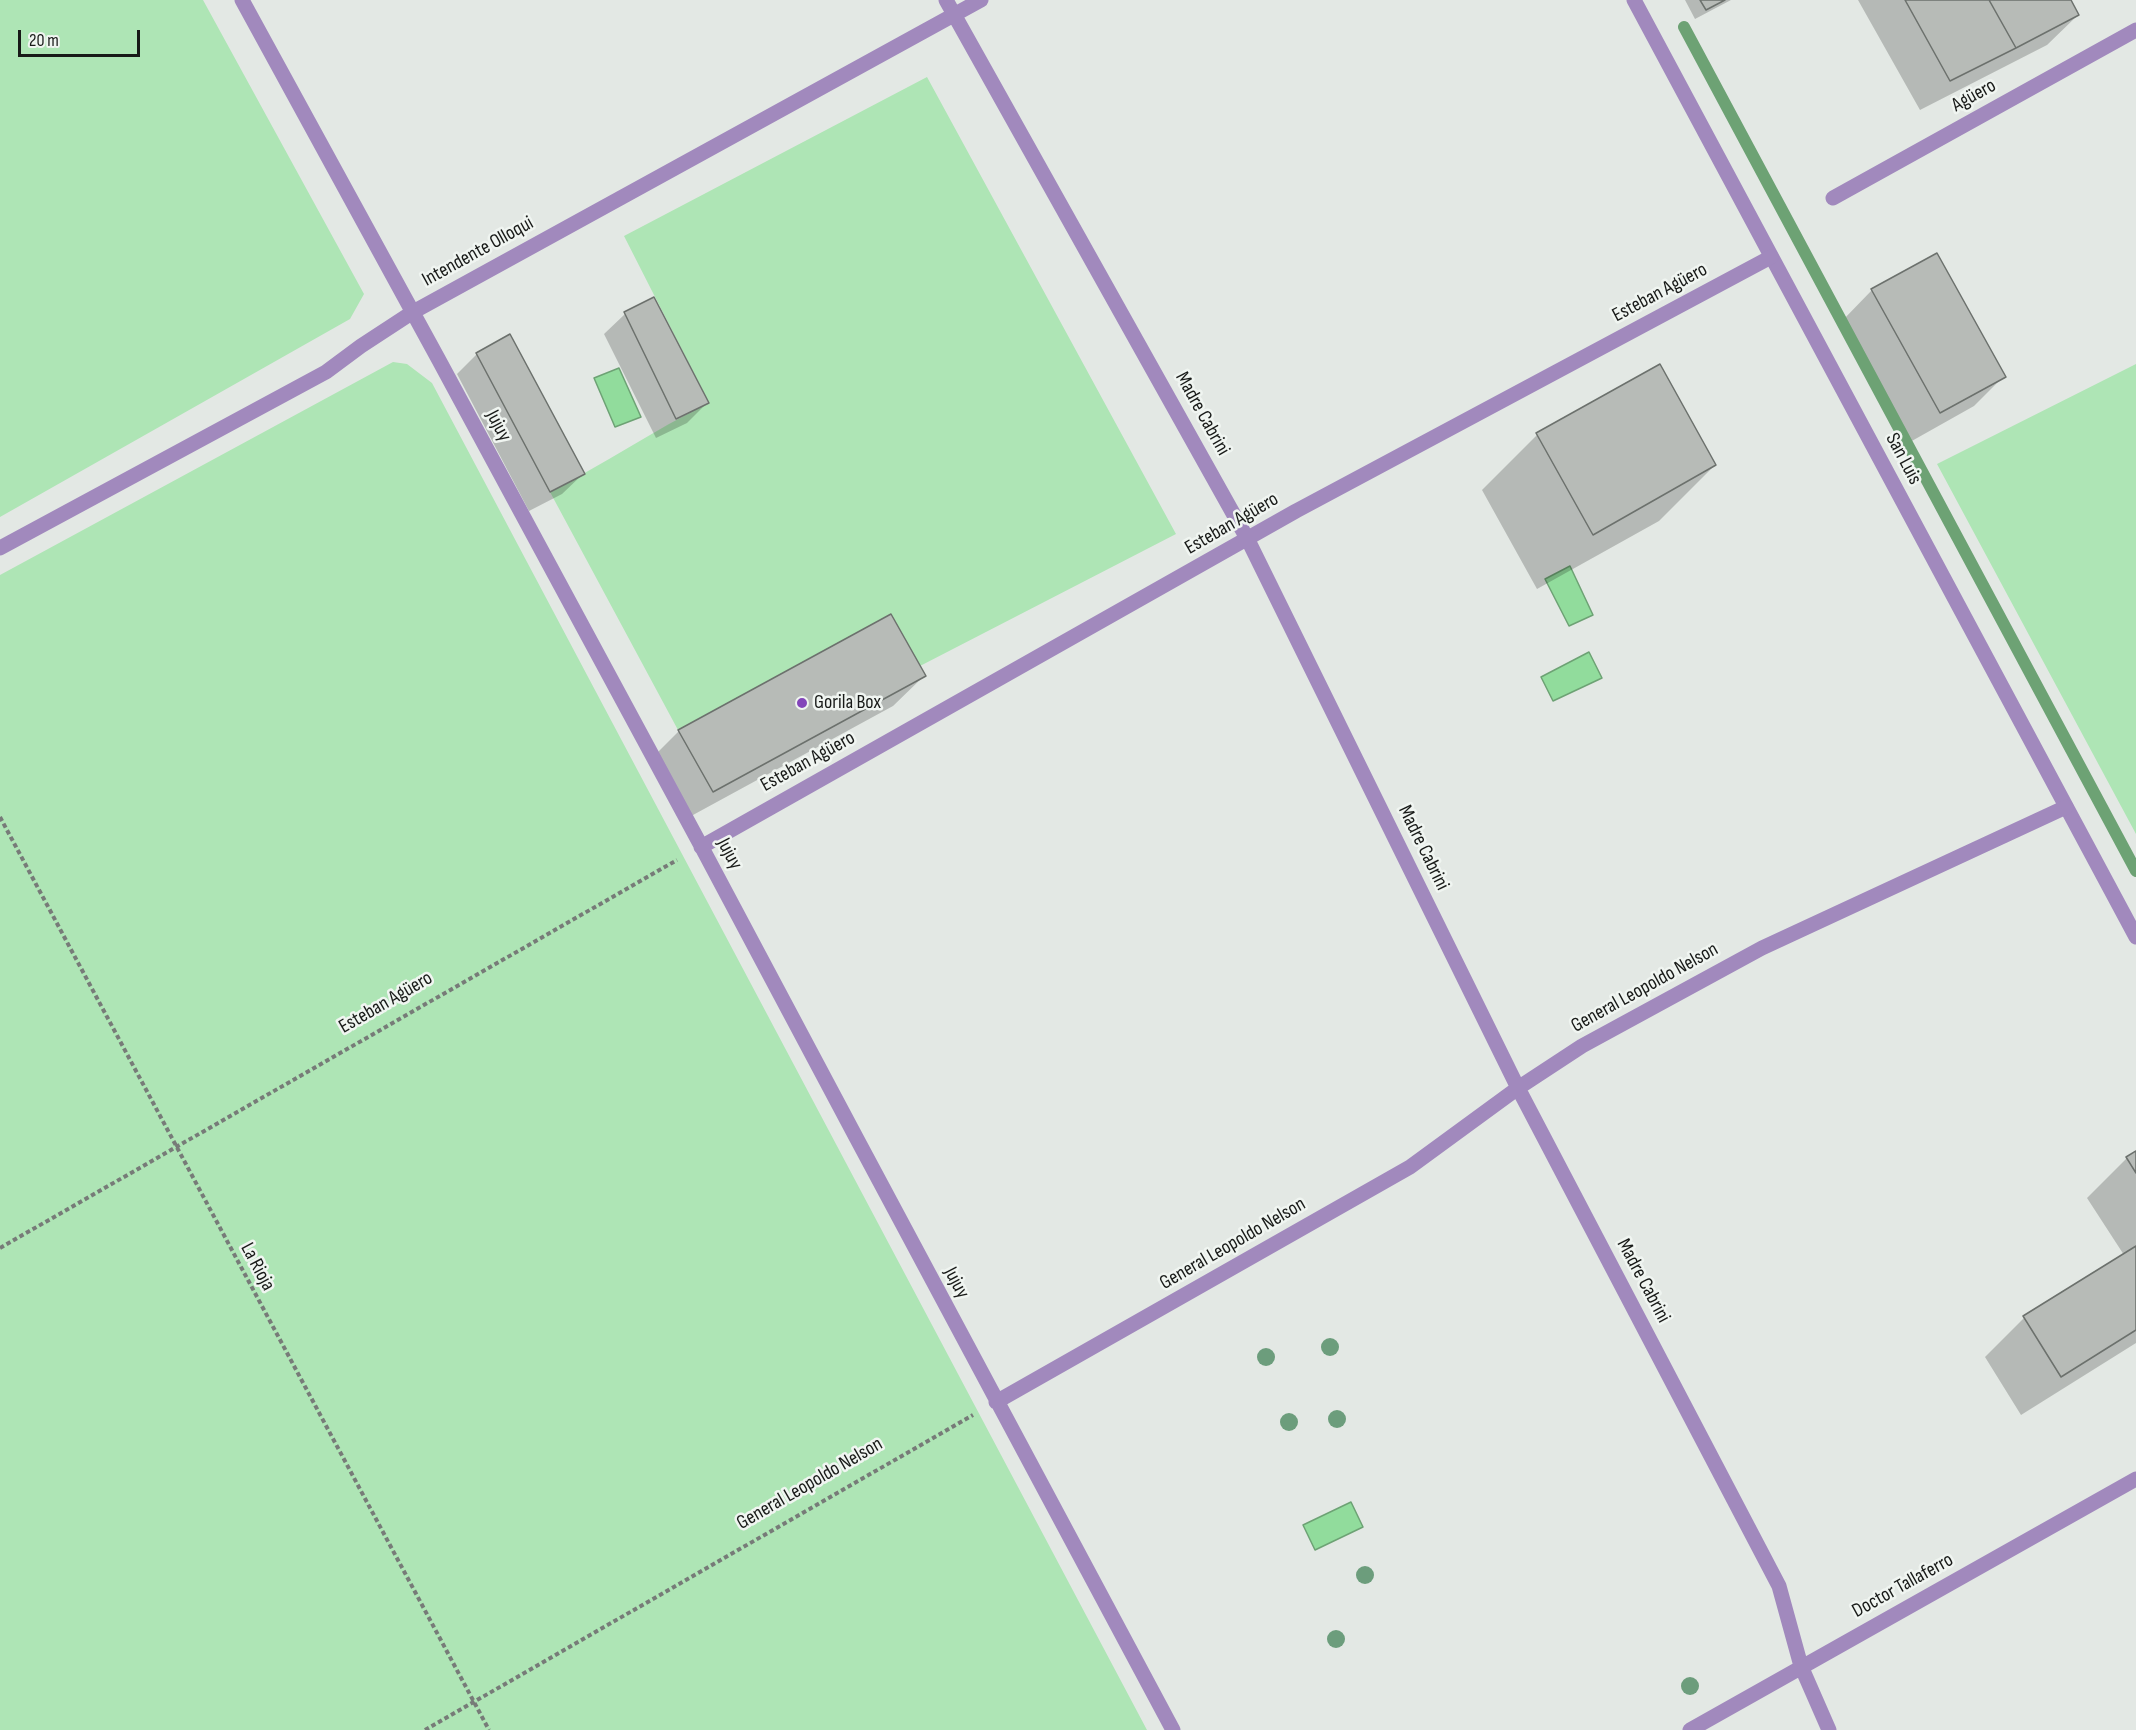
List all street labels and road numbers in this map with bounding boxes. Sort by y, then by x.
street label: Agüero [1948,74,2000,118]
street label: Intendente Olloqui [418,212,538,292]
street label: Esteban Agüero [1608,258,1712,328]
street label: Madre Cabrini [1169,368,1235,460]
street label: Jujuy [480,406,516,446]
street label: San Luis [1880,429,1926,489]
street label: Esteban Agüero [1181,488,1283,560]
street label: Esteban Agüero [757,726,859,798]
street label: Madre Cabrini [1392,802,1454,894]
street label: Jujuy [711,834,747,874]
street label: General Leopoldo Nelson [1567,938,1723,1038]
street label: Esteban Agüero [335,967,437,1039]
street label: General Leopoldo Nelson [1156,1193,1310,1295]
street label: Madre Cabrini [1611,1235,1675,1327]
street label: La Rioja [234,1239,280,1295]
street label: Jujuy [938,1263,974,1303]
street label: General Leopoldo Nelson [733,1433,887,1535]
street label: Doctor Tallaferro [1848,1548,1958,1624]

